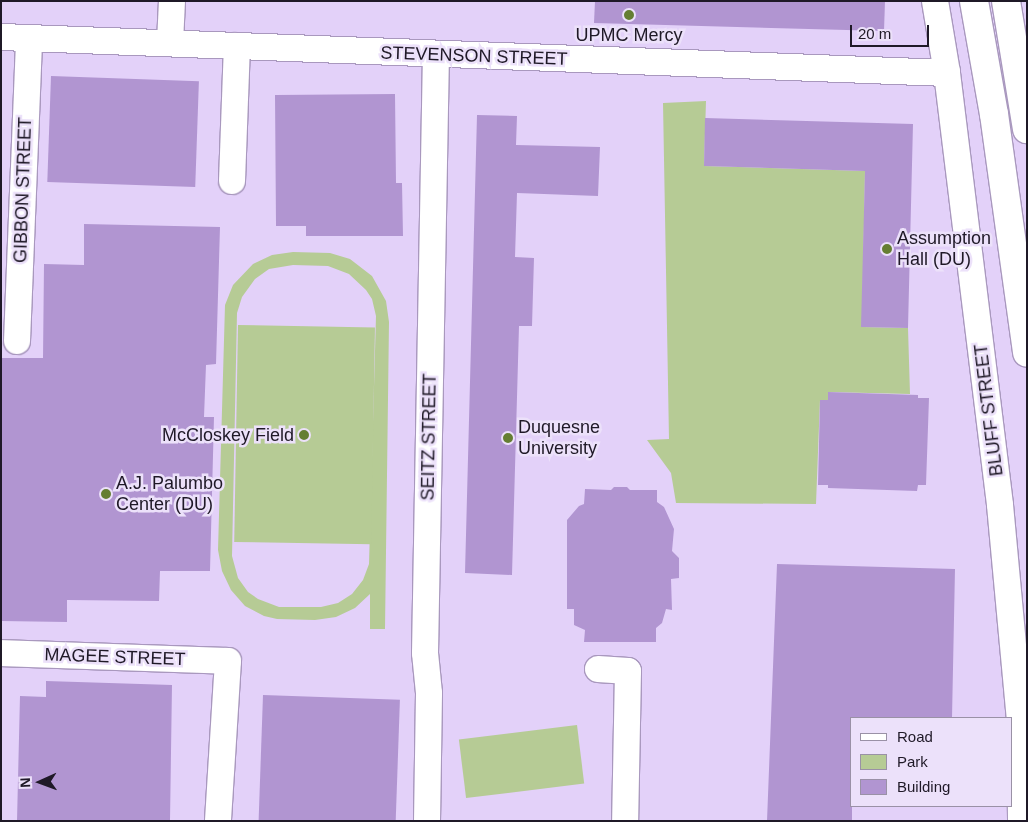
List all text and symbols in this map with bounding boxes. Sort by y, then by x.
marker: UPMC Mercy [622,8,636,22]
scale bar [853,15,932,47]
place label: UPMC Mercy [576,24,682,46]
text: 20 m [858,25,891,42]
street label: STEVENSON STREET [380,42,568,70]
street label: GIBBON STREET [10,117,36,263]
place label: Assumption Hall (DU) [897,228,991,270]
marker: Assumption Hall (DU) [881,243,893,255]
street label: BLUFF STREET [970,343,1008,477]
street label: SEITZ STREET [417,373,441,501]
place label: Duquesne University [518,417,600,459]
place label: McCloskey Field [162,424,294,446]
marker: McCloskey Field [298,429,310,441]
marker: Duquesne University [502,432,514,444]
place label: A.J. Palumbo Center (DU) [116,473,223,516]
marker: A.J. Palumbo Center (DU) [100,488,112,500]
street label: MAGEE STREET [44,644,186,670]
legend [850,717,1013,807]
text: Road [897,728,933,745]
text: Park [897,753,928,770]
north arrow [15,757,65,807]
text: N [17,777,33,788]
text: Building [897,778,950,795]

